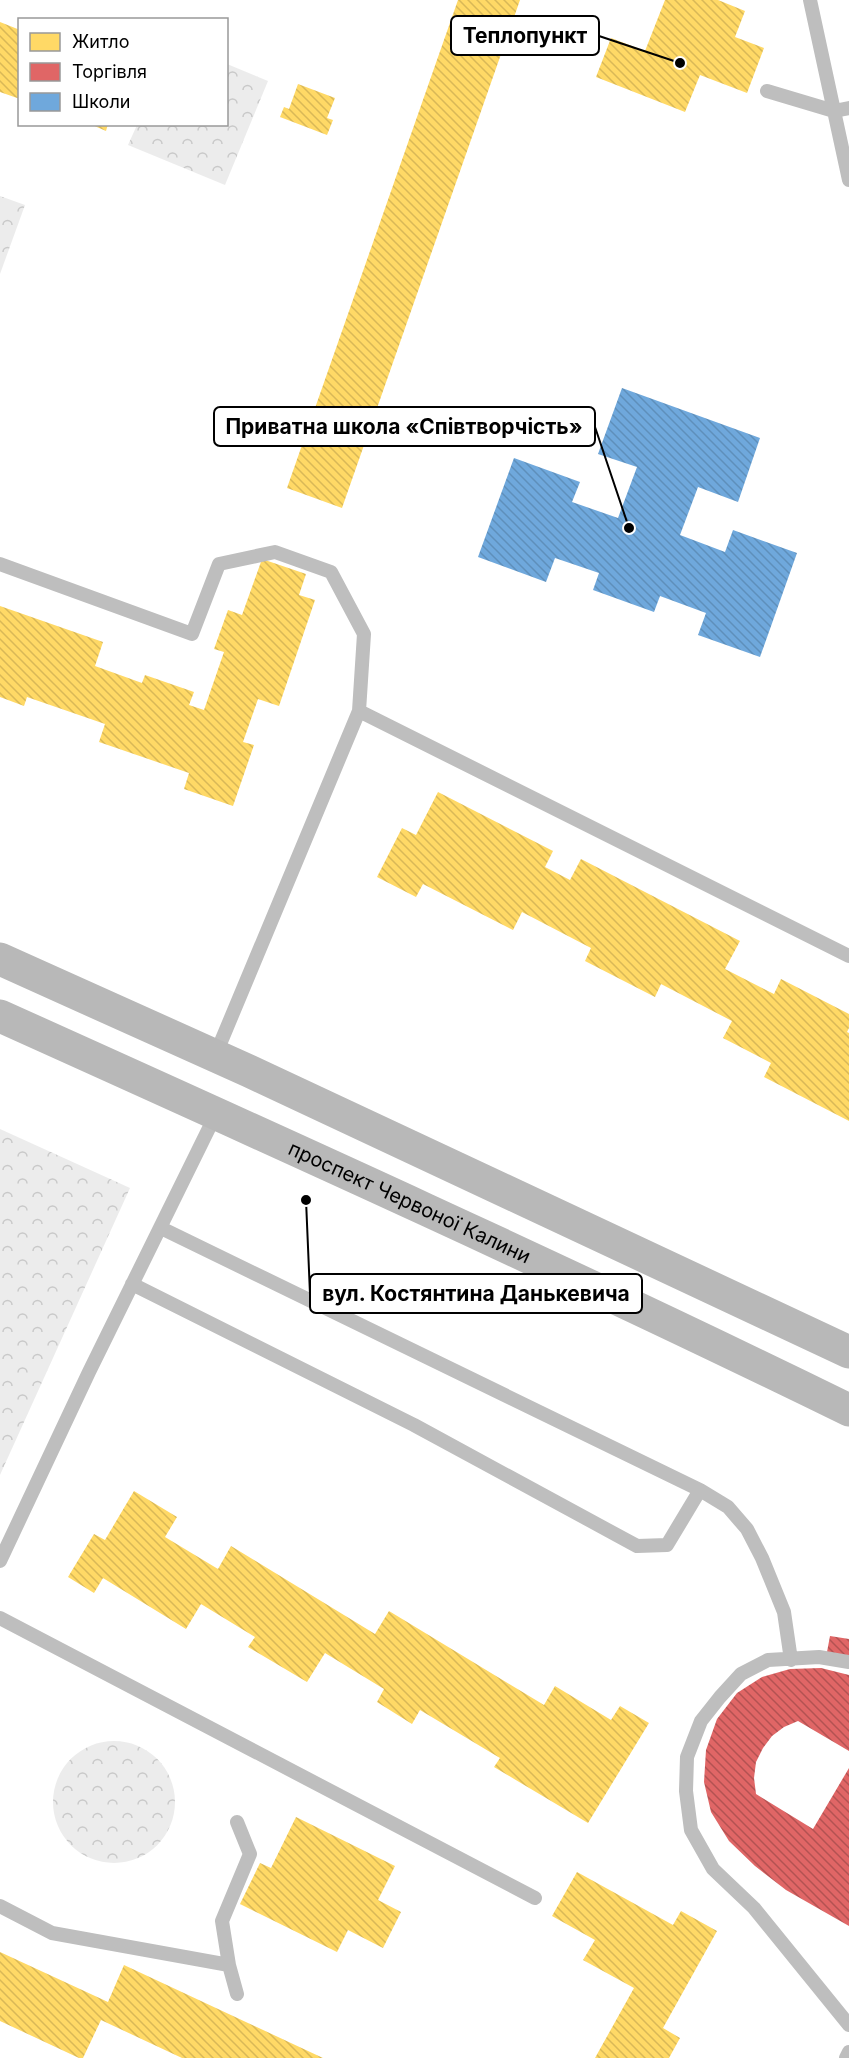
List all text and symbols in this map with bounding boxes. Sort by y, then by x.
callout: Теплопункт [451,16,599,55]
legend [18,18,228,126]
text: Теплопункт [463,23,588,48]
text: Житло [72,31,129,52]
text: Торгівля [72,61,147,82]
text: Школи [72,91,130,112]
callout: Приватна школа «Співтворчість» [214,407,595,446]
text: Приватна школа «Співтворчість» [225,414,583,439]
street label: проспект Червоної Калини [285,1136,535,1268]
callout: вул. Костянтина Данькевича [310,1274,642,1313]
text: вул. Костянтина Данькевича [322,1281,630,1306]

